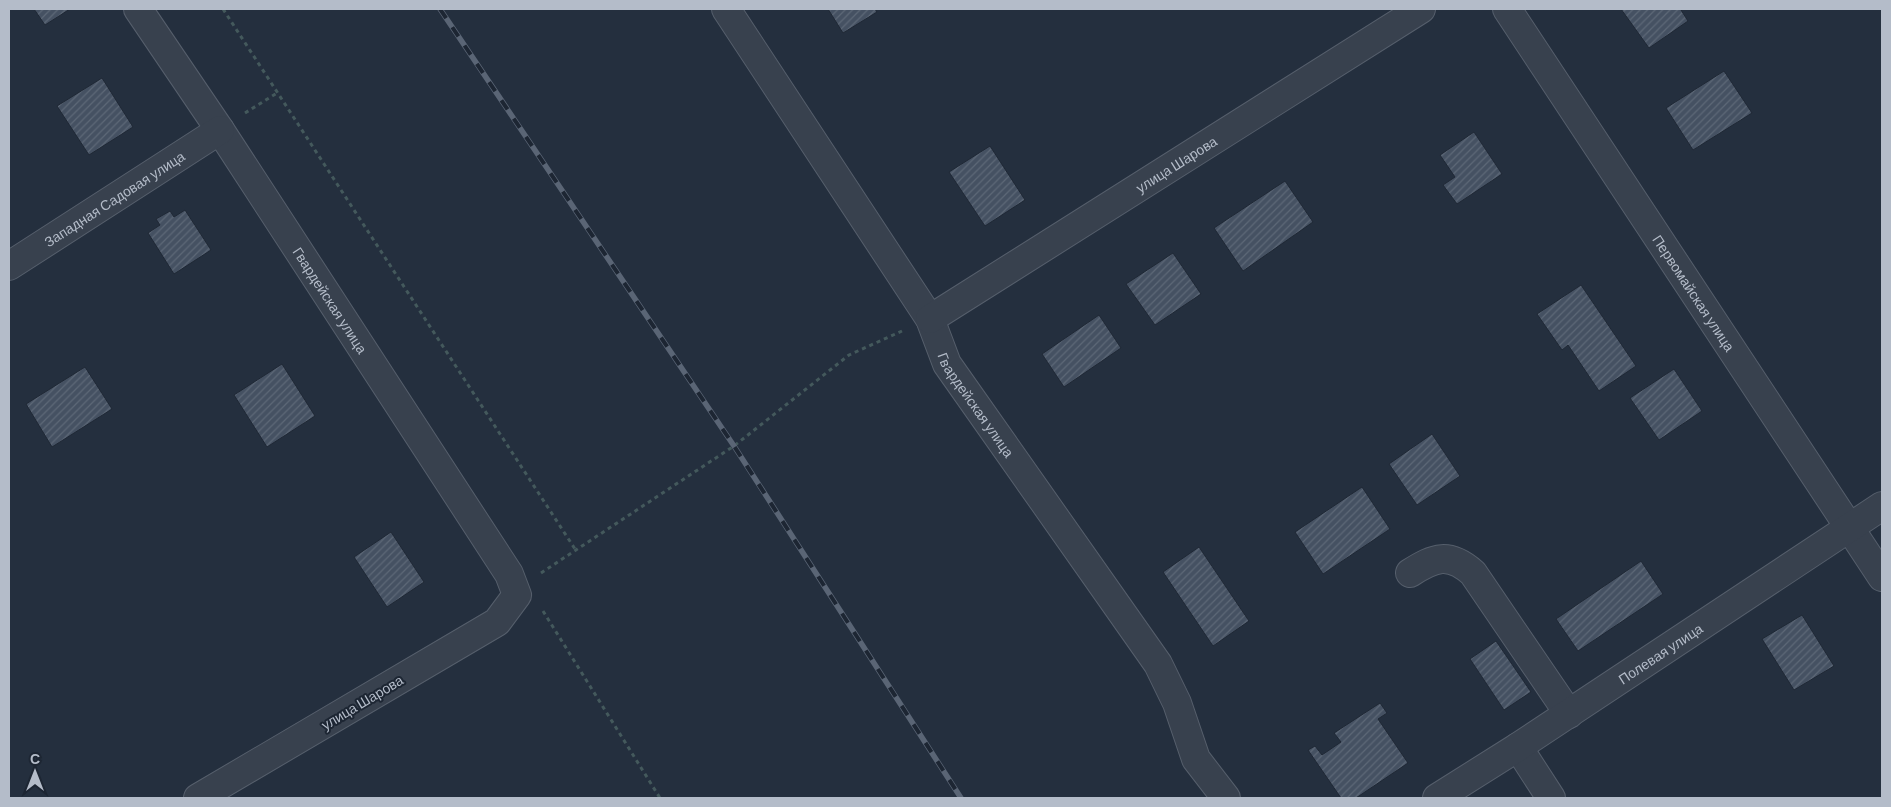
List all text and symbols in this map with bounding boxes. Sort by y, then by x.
street label: улица Шарова [1132,132,1220,196]
street label: Западная Садовая улица [41,147,188,250]
street label: Первомайская улица [1650,231,1739,354]
street label: Гвардейская улица [290,244,372,356]
street label: Гвардейская улица [935,350,1018,460]
street label: Полевая улица [1615,619,1706,687]
street label: улица Шарова [318,671,406,733]
north arrow [10,747,60,797]
text: С [30,750,40,767]

